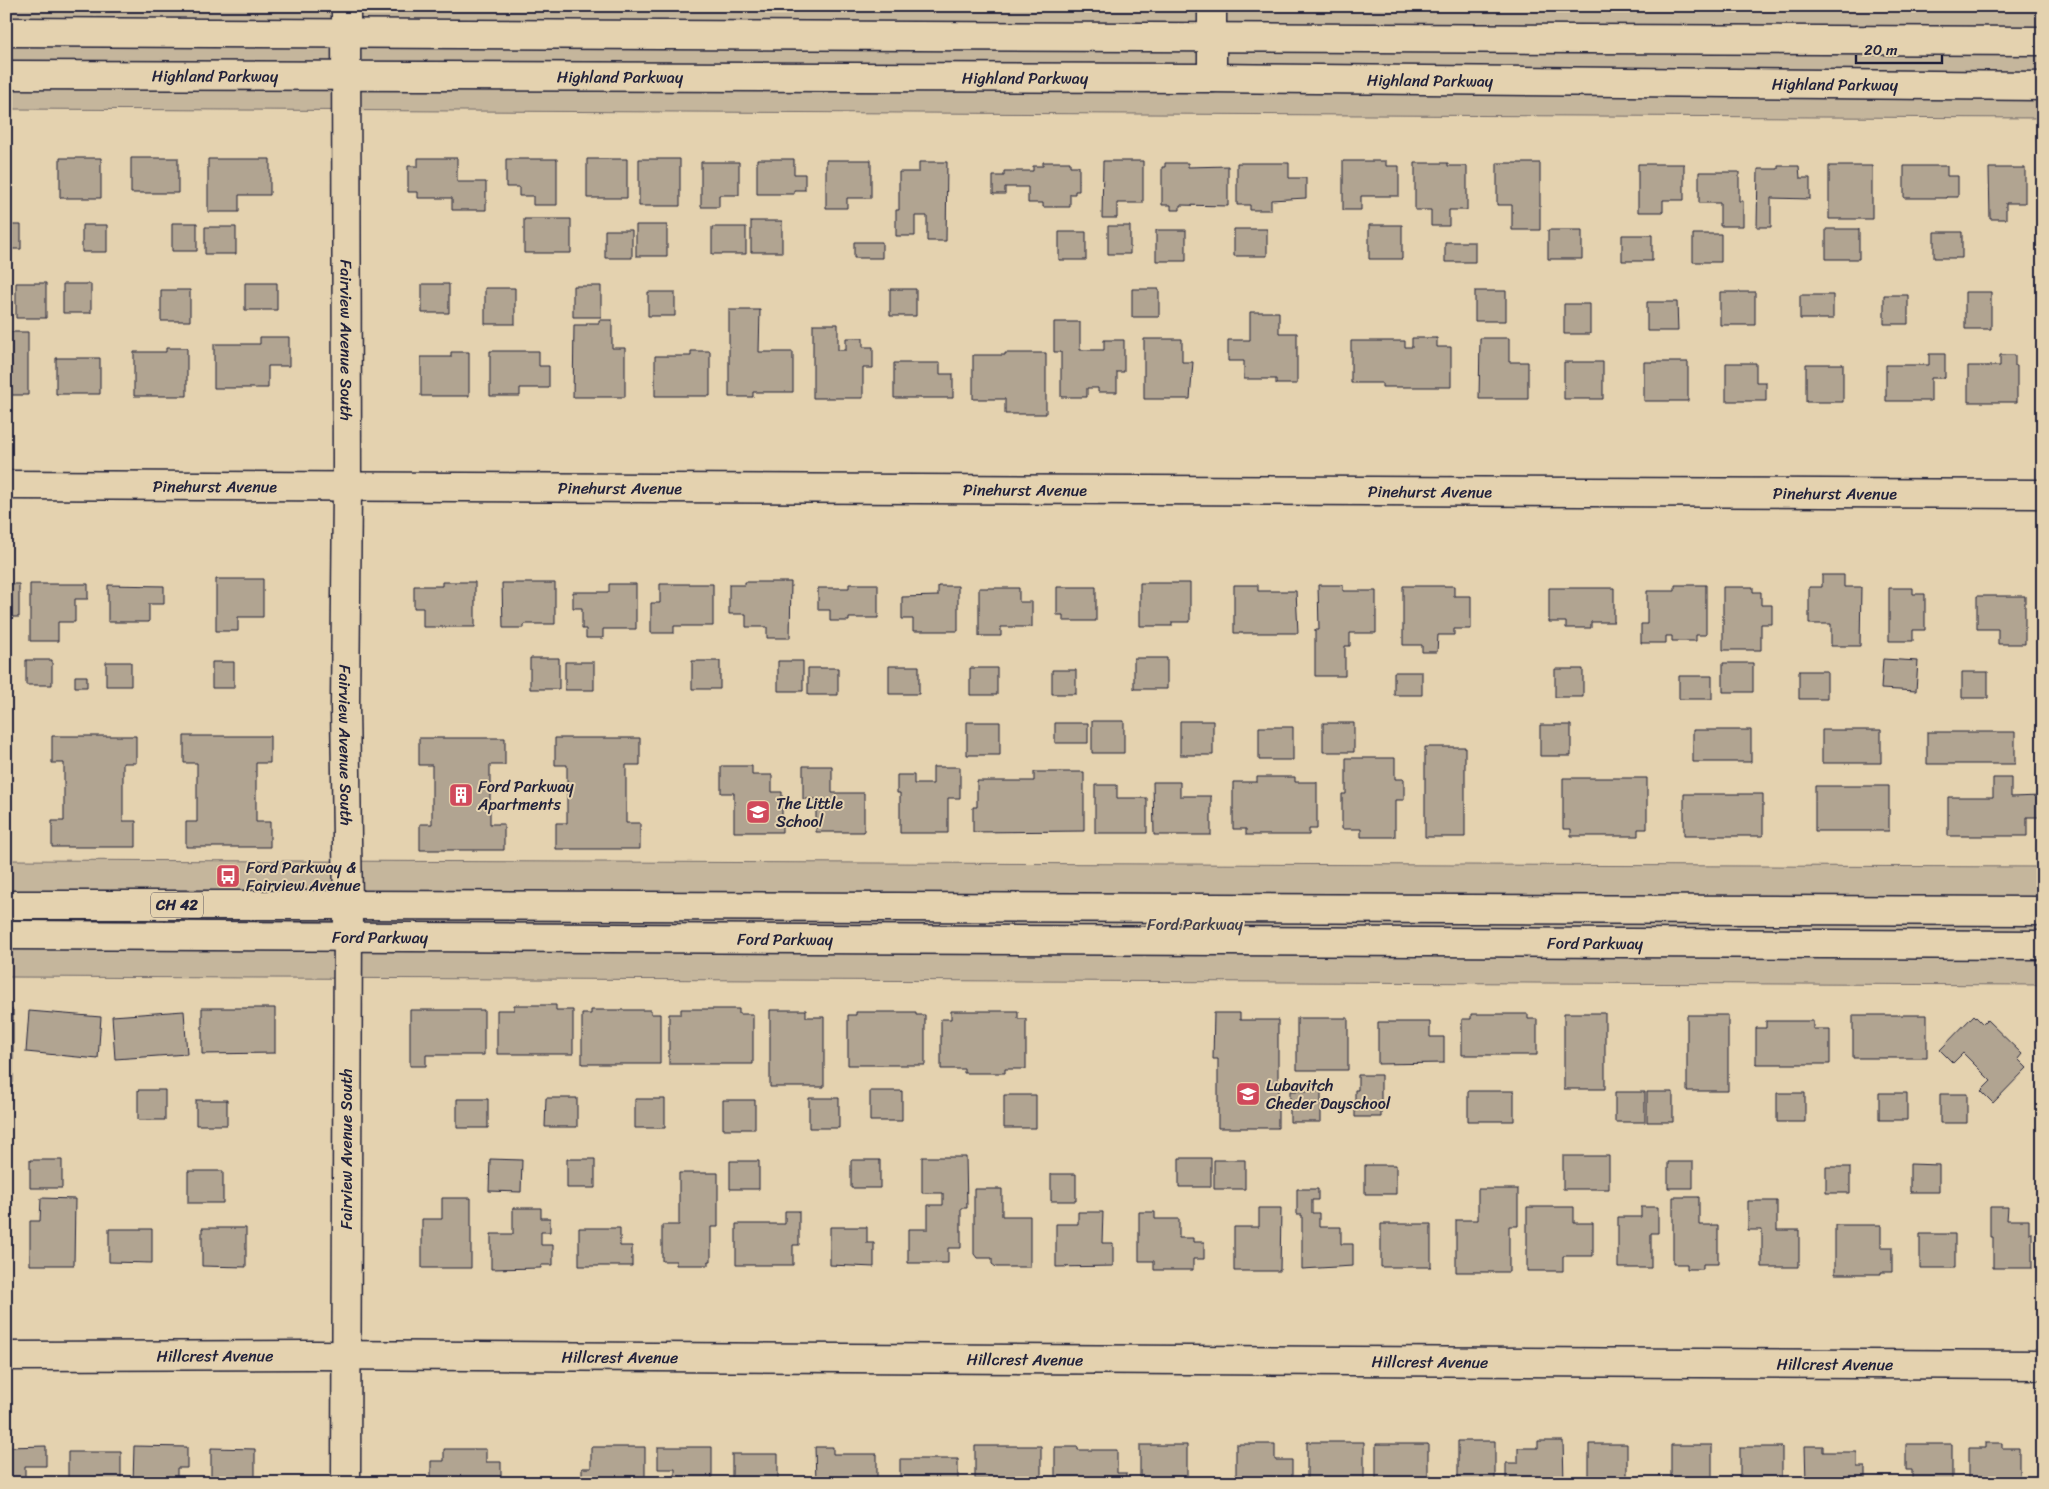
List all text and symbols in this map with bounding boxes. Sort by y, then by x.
scale bar [1856,32,1943,64]
text: 20 m [1864,37,1898,63]
street label: Highland Parkway [152,61,279,90]
street label: Highland Parkway [557,62,684,91]
street label: Highland Parkway [962,63,1089,92]
street label: Highland Parkway [1367,65,1494,95]
street label: Highland Parkway [1772,69,1899,99]
street label: Fairview Avenue South [332,259,361,421]
street label: Pinehurst Avenue [153,471,277,501]
street label: Pinehurst Avenue [558,473,682,502]
street label: Pinehurst Avenue [963,475,1087,504]
street label: Pinehurst Avenue [1368,477,1492,506]
street label: Pinehurst Avenue [1773,478,1897,508]
street label: Fairview Avenue South [330,664,361,826]
place label: Ford Parkway Apartments [477,772,575,819]
building icon: Ford Parkway Apartments [448,782,474,808]
place label: The Little School [776,789,843,836]
school or university icon: The Little School [745,799,771,825]
place label: Ford Parkway & Fairview Avenue [246,853,361,900]
bus stop icon: Ford Parkway & Fairview Avenue [215,863,241,889]
road number: CH 42 [151,892,203,918]
park label: Ford Parkway [1147,910,1244,939]
street label: Ford Parkway [332,922,429,952]
street label: Ford Parkway [737,924,834,954]
street label: Ford Parkway [1547,928,1644,958]
street label: Fairview Avenue South [332,1069,361,1229]
place label: Lubavitch Cheder Dayschool [1266,1071,1391,1118]
school or university icon: Lubavitch Cheder Dayschool [1235,1081,1261,1107]
street label: Hillcrest Avenue [157,1341,273,1370]
street label: Hillcrest Avenue [562,1342,678,1372]
street label: Hillcrest Avenue [967,1344,1083,1374]
street label: Hillcrest Avenue [1372,1347,1488,1376]
street label: Hillcrest Avenue [1777,1349,1893,1379]

